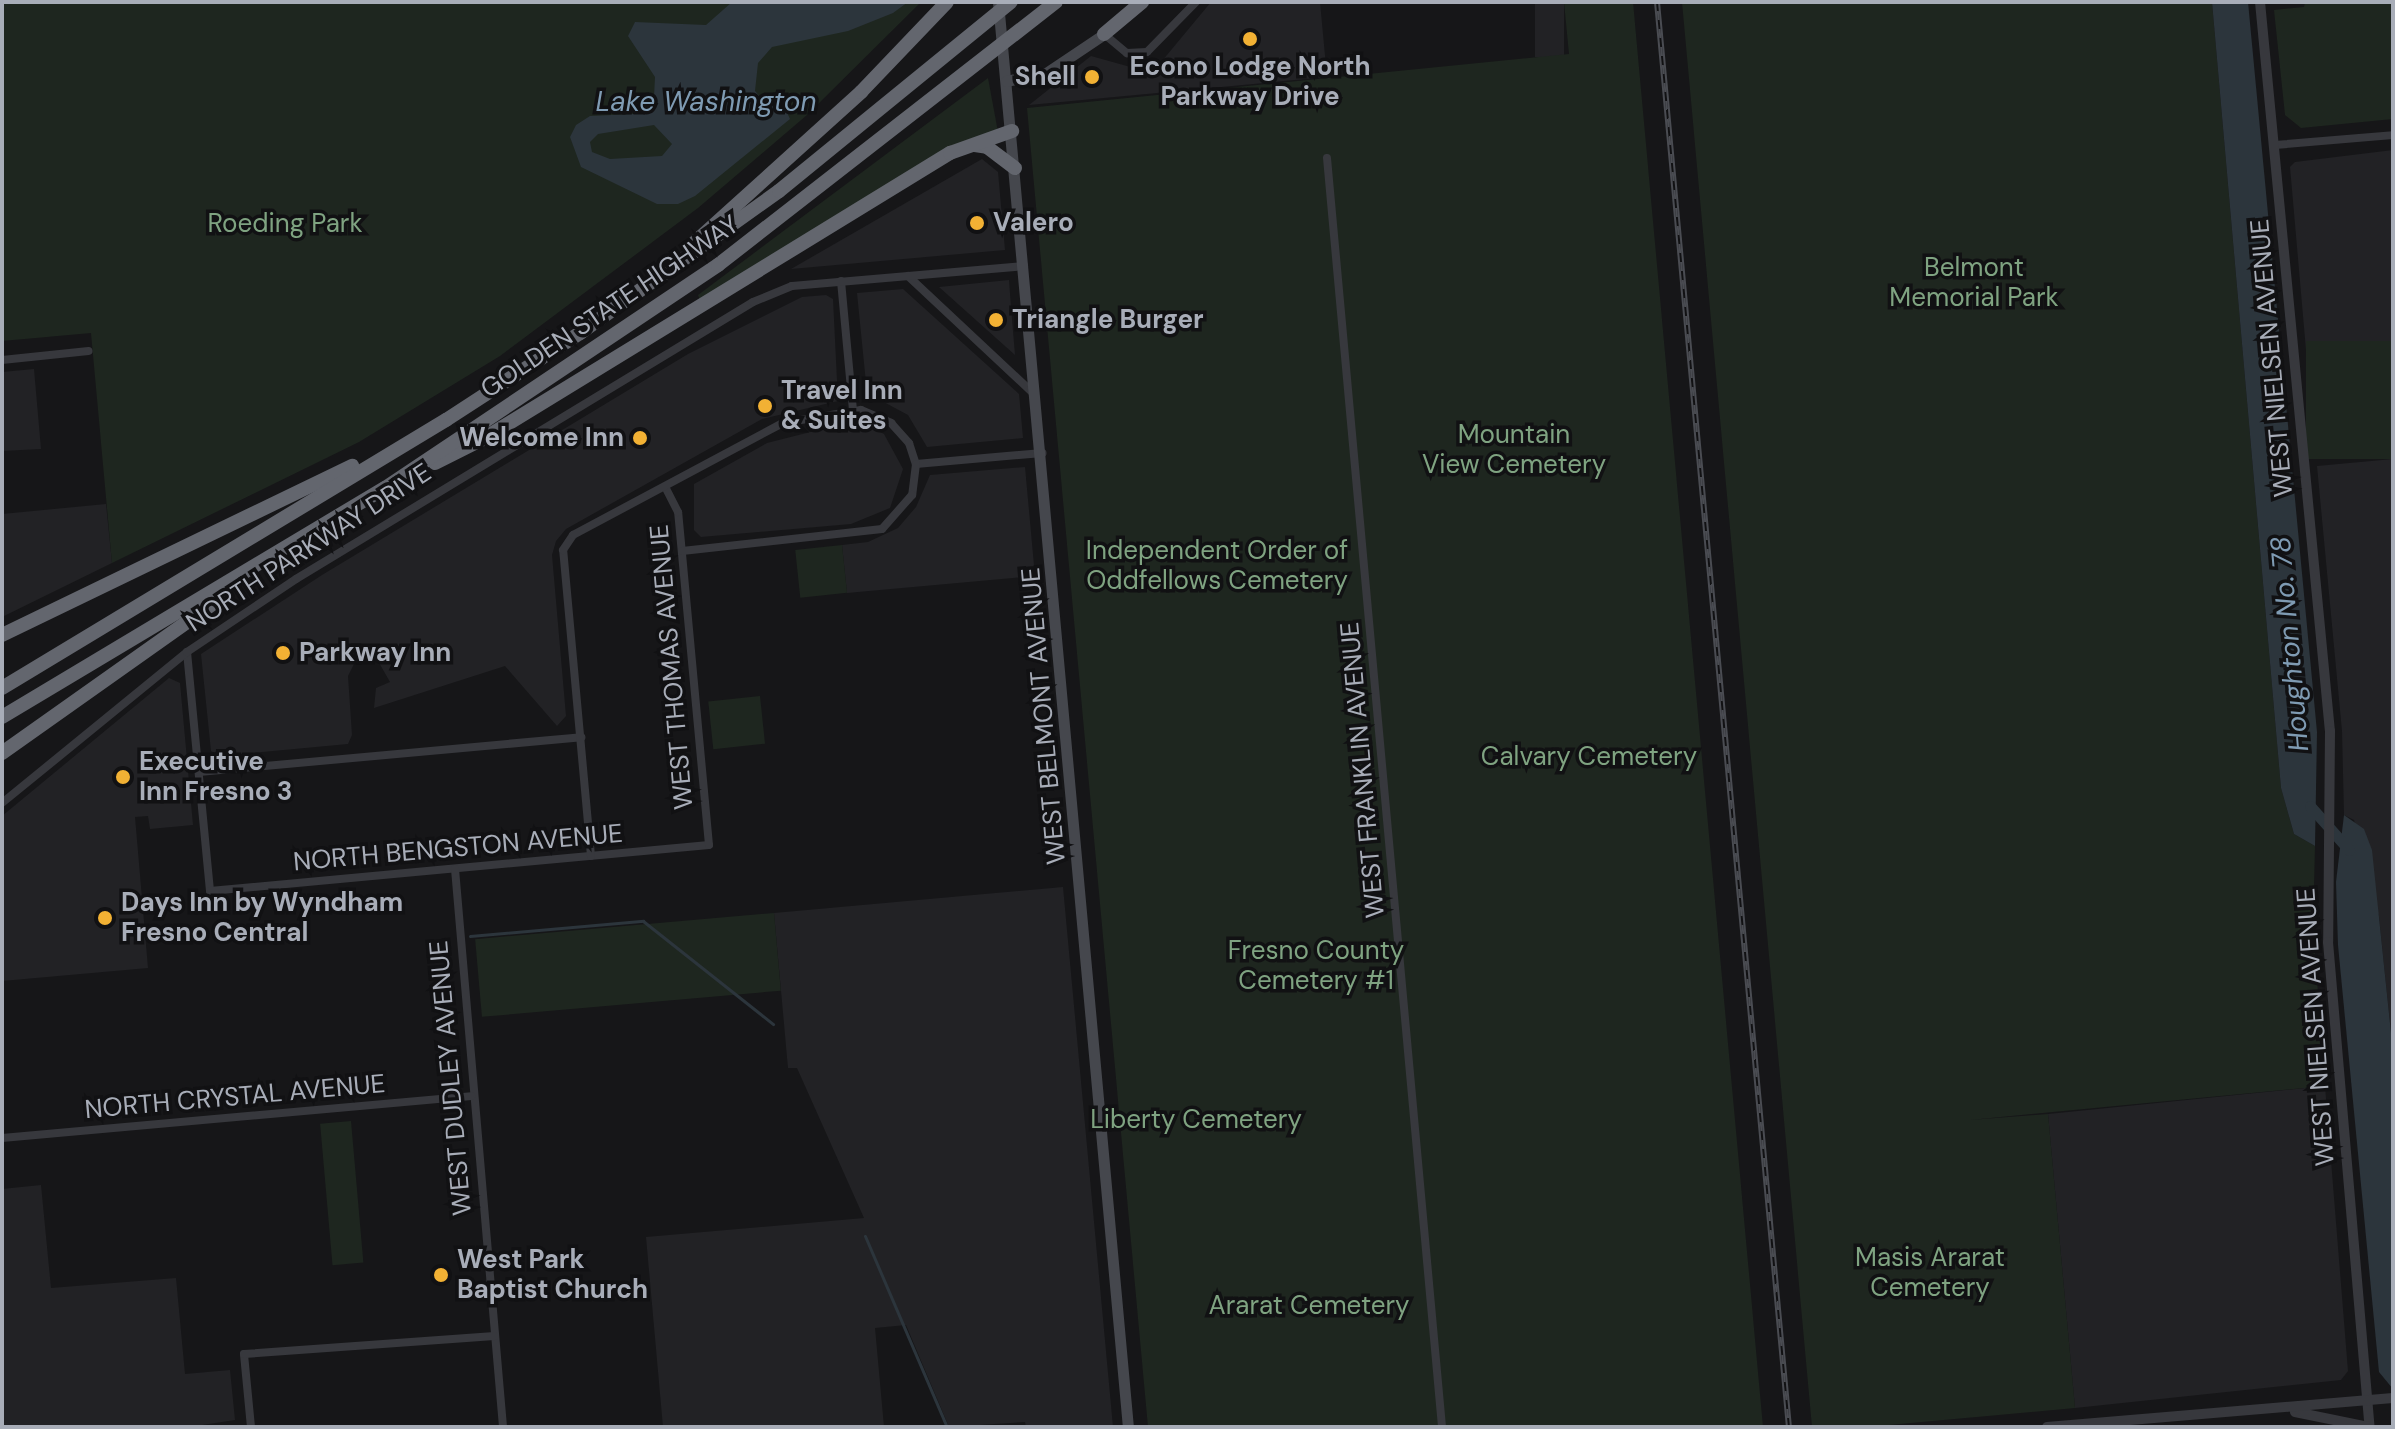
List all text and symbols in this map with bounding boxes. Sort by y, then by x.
marker: Econo Lodge North Parkway Drive [1241,30,1259,48]
place label: Econo Lodge North Parkway Drive [1129,51,1371,112]
place label: Shell [1015,61,1076,93]
marker: Shell [1083,68,1101,86]
water label: Lake Washington [595,85,817,119]
place label: Valero [993,207,1074,239]
park label: Roeding Park [207,208,363,240]
street label: GOLDEN STATE HIGHWAY [475,209,745,405]
marker: Valero [968,214,986,232]
street label: WEST NIELSEN AVENUE [2244,218,2300,498]
park label: Belmont Memorial Park [1889,252,2059,314]
place label: Triangle Burger [1012,304,1204,336]
marker: Triangle Burger [987,311,1005,329]
place label: Travel Inn & Suites [781,375,903,436]
marker: Travel Inn & Suites [756,397,774,415]
park label: Mountain View Cemetery [1422,419,1606,480]
place label: Welcome Inn [459,422,624,454]
marker: Welcome Inn [631,429,649,447]
street label: NORTH PARKWAY DRIVE [181,457,437,639]
street label: WEST THOMAS AVENUE [644,523,700,811]
park label: Independent Order of Oddfellows Cemetery [1086,535,1348,596]
water label: Houghton No. 78 [2264,535,2316,753]
street label: WEST BELMONT AVENUE [1015,566,1073,866]
street label: WEST FRANKLIN AVENUE [1335,621,1391,919]
place label: Parkway Inn [299,637,451,669]
marker: Parkway Inn [274,644,292,662]
park label: Calvary Cemetery [1481,741,1697,773]
place label: Executive Inn Fresno 3 [139,746,292,808]
marker: Executive Inn Fresno 3 [114,768,132,786]
street label: NORTH BENGSTON AVENUE [292,818,624,878]
place label: Days Inn by Wyndham Fresno Central [121,887,403,948]
street label: WEST NIELSEN AVENUE [2291,887,2341,1167]
marker: Days Inn by Wyndham Fresno Central [96,909,114,927]
park label: Fresno County Cemetery #1 [1228,935,1404,996]
street label: WEST DUDLEY AVENUE [423,939,479,1217]
street label: NORTH CRYSTAL AVENUE [83,1068,387,1126]
park label: Liberty Cemetery [1090,1104,1302,1136]
park label: Masis Ararat Cemetery [1855,1242,2005,1304]
place label: West Park Baptist Church [457,1244,648,1306]
marker: West Park Baptist Church [432,1266,450,1284]
park label: Ararat Cemetery [1208,1290,1410,1322]

